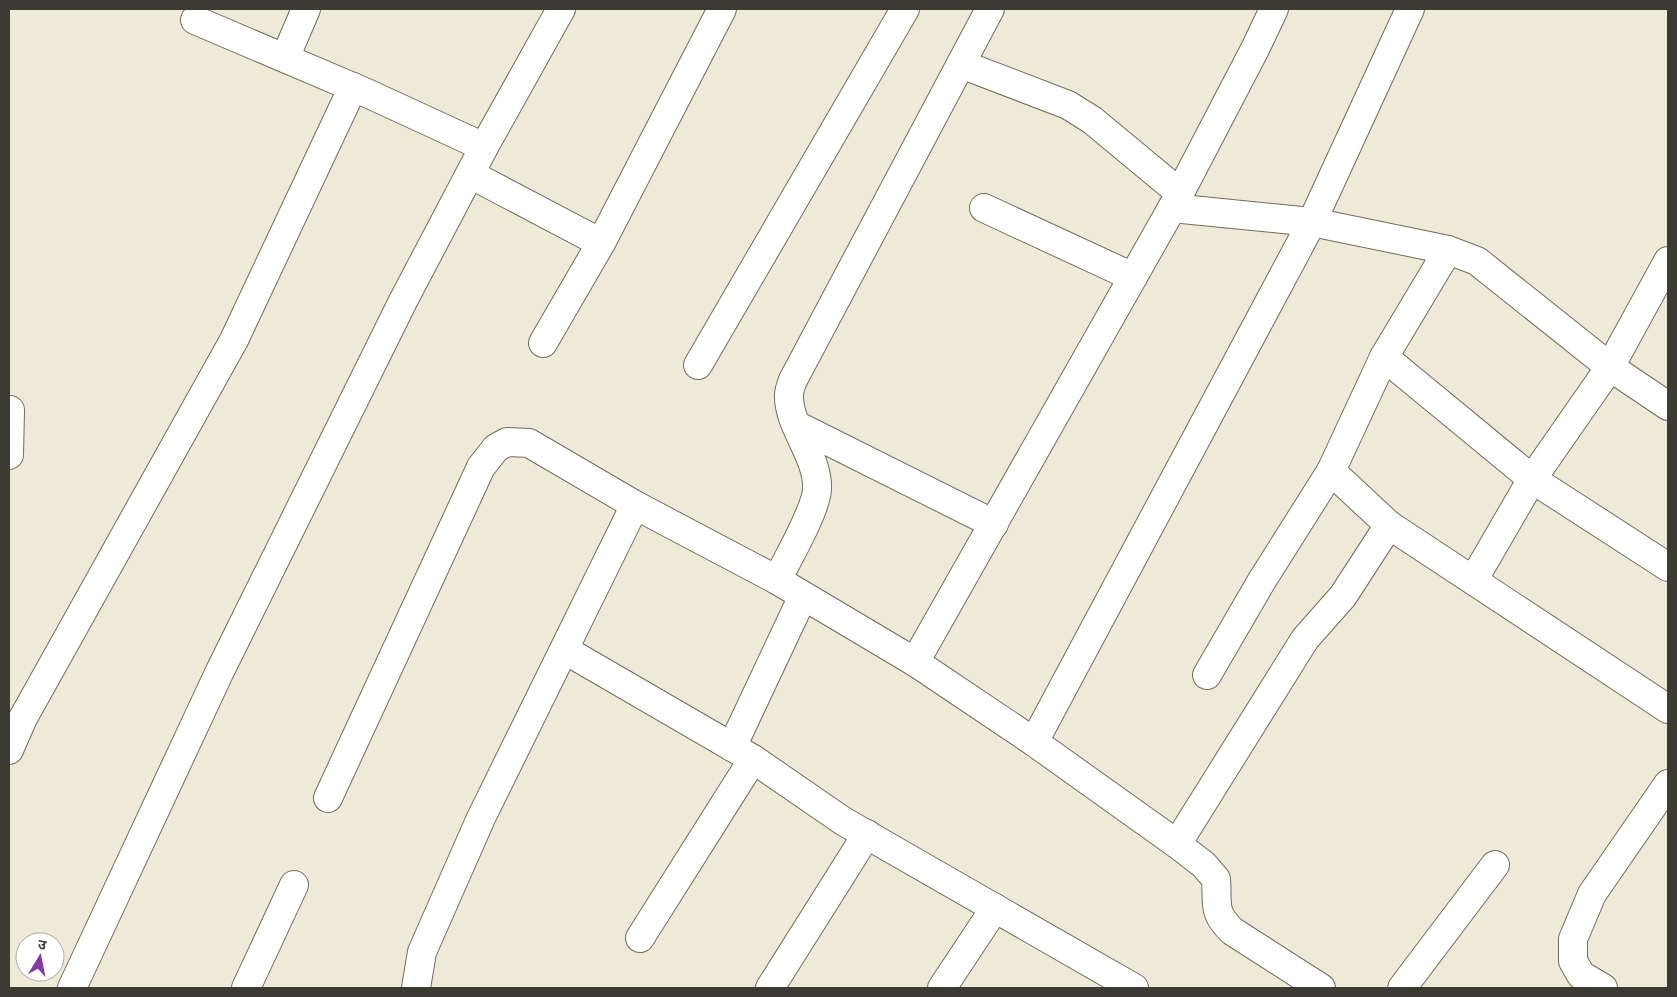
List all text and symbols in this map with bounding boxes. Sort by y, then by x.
north arrow [15,932,65,982]
text: उ [37,935,49,954]

